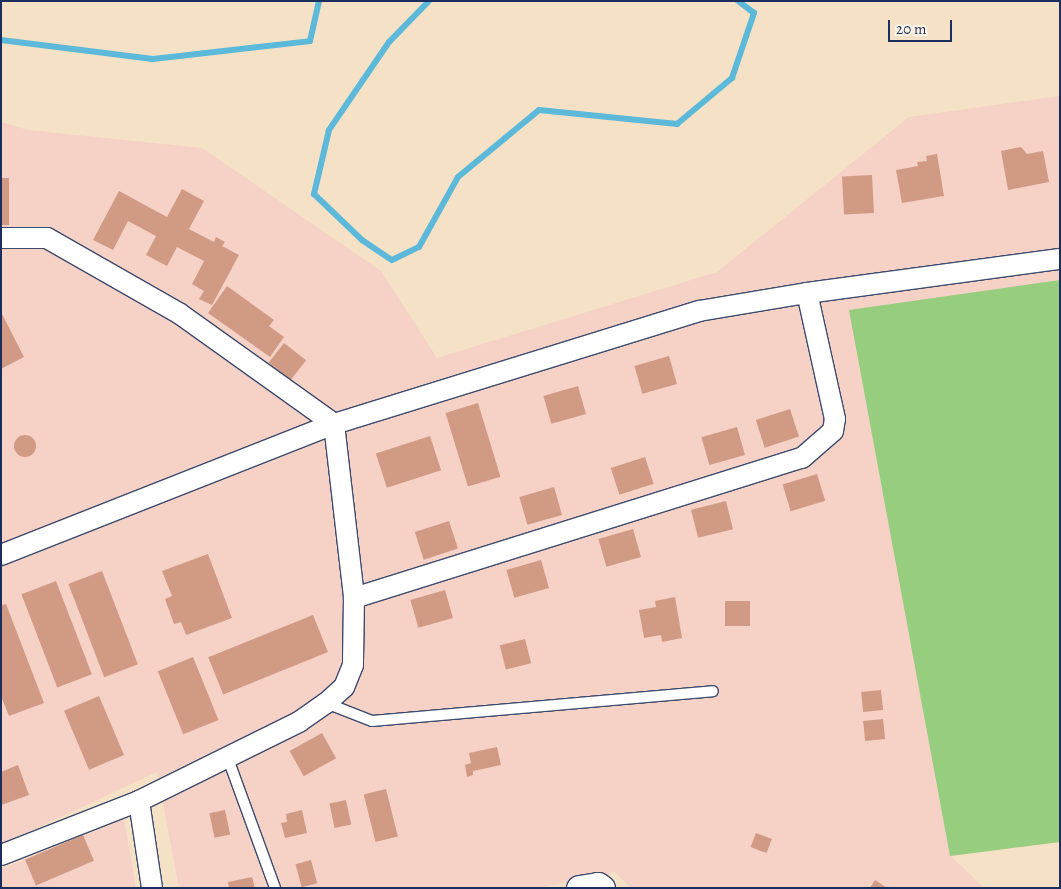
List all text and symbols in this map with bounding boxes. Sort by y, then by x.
scale bar [891,10,955,42]
text: 20 m [896,19,927,39]

